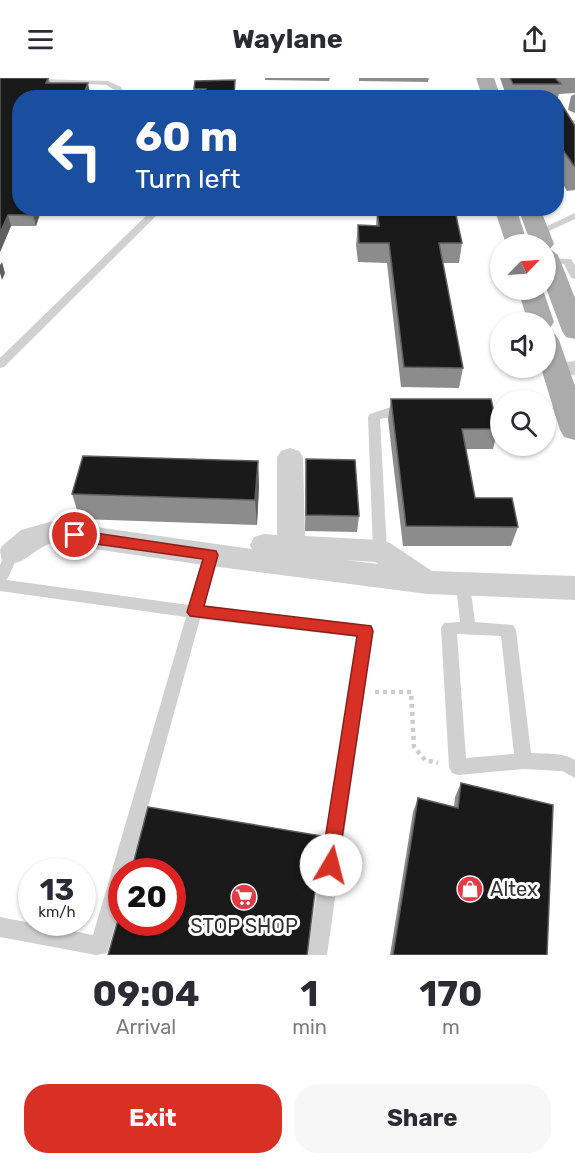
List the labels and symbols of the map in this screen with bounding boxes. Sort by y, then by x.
north arrow [490,234,556,300]
pin [49,509,100,560]
position arrow [299,833,363,897]
speed limit sign: 20 [108,858,186,936]
shop icon: Altex [455,874,485,904]
place label: Altex [490,877,538,901]
supermarket icon: STOP SHOP [229,882,259,912]
place label: STOP SHOP [190,914,298,938]

